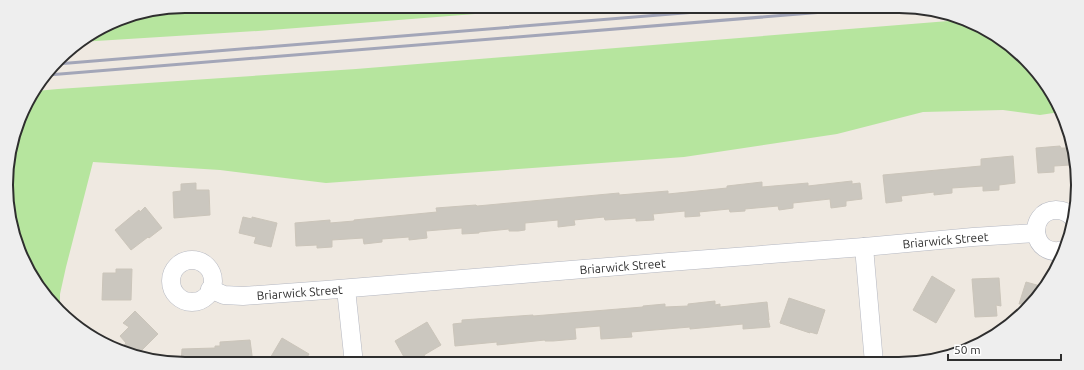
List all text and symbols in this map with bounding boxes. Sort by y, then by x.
street label: Briarwick Street [902,230,989,250]
street label: Briarwick Street [579,256,666,276]
street label: Briarwick Street [256,282,343,302]
scale bar [948,336,1061,362]
text: 50 m [954,343,981,356]

